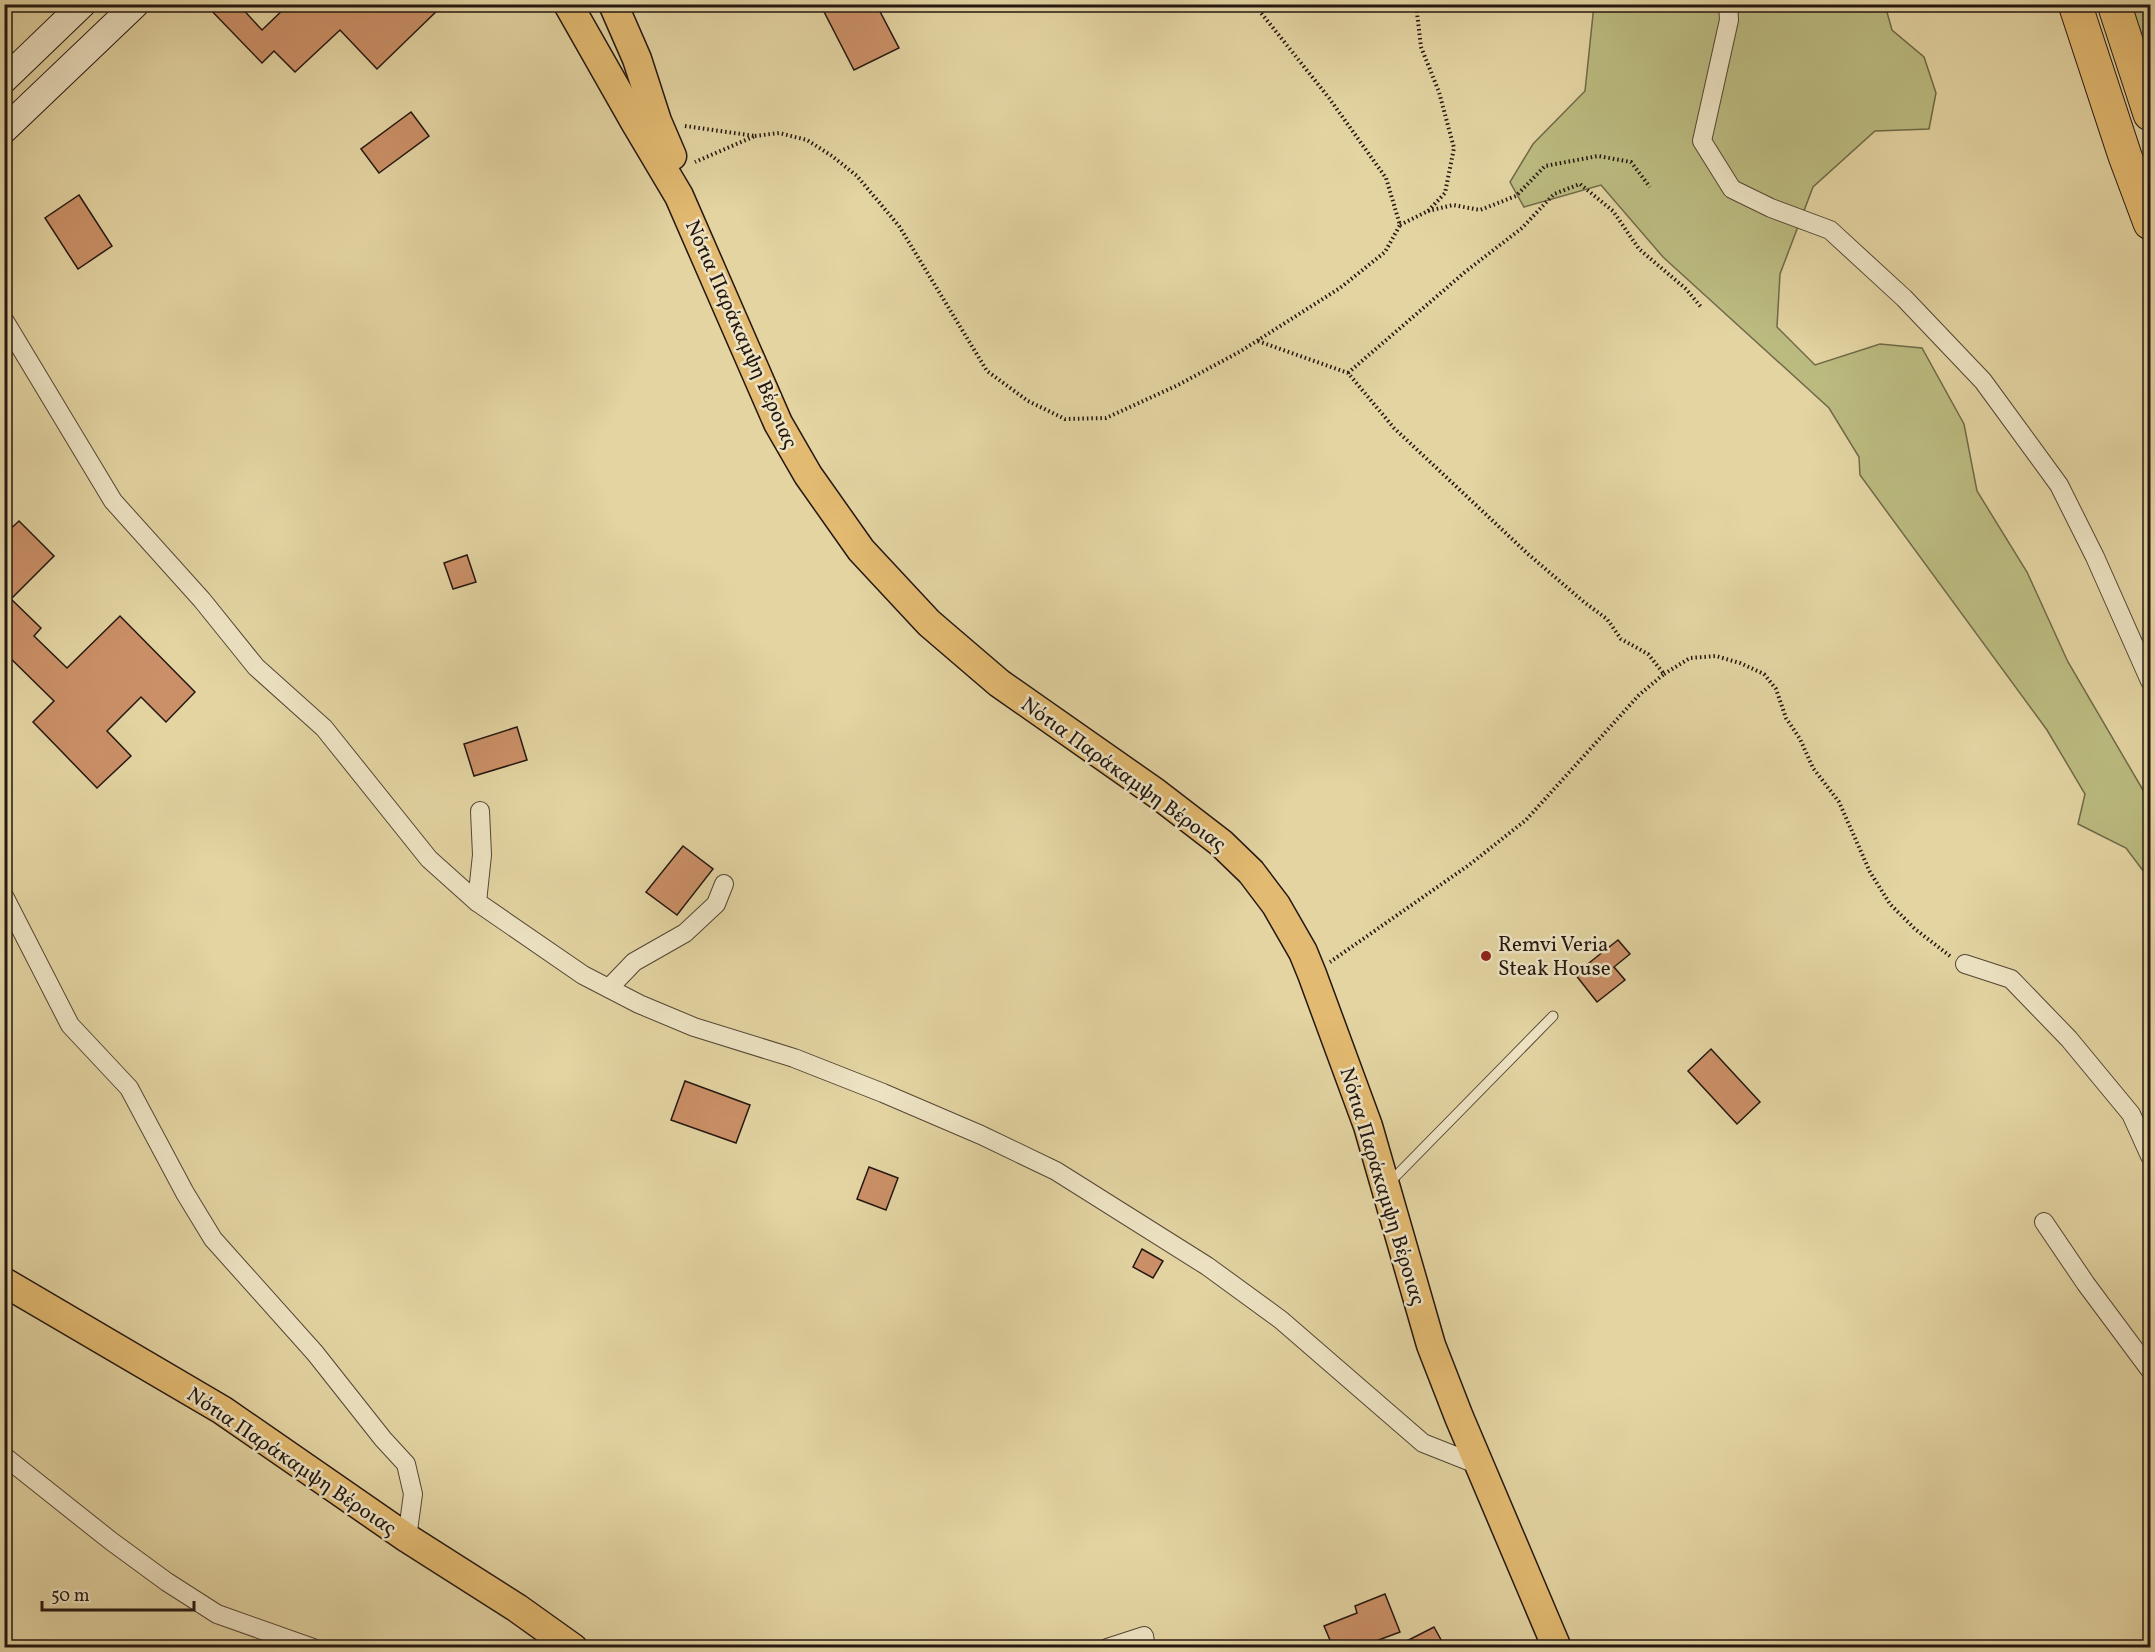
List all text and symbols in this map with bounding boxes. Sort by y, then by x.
street label: Νότια Παράκαμψη Βέροιας [677,216,804,454]
street label: Νότια Παράκαμψη Βέροιας [1014,691,1232,860]
place label: Remvi Veria Steak House [1498,931,1611,984]
marker: Remvi Veria Steak House [1479,949,1493,963]
street label: Νότια Παράκαμψη Βέροιας [1332,1064,1432,1309]
street label: Νότια Παράκαμψη Βέροιας [180,1381,402,1543]
scale bar [42,1574,194,1612]
text: 50 m [51,1584,90,1609]

